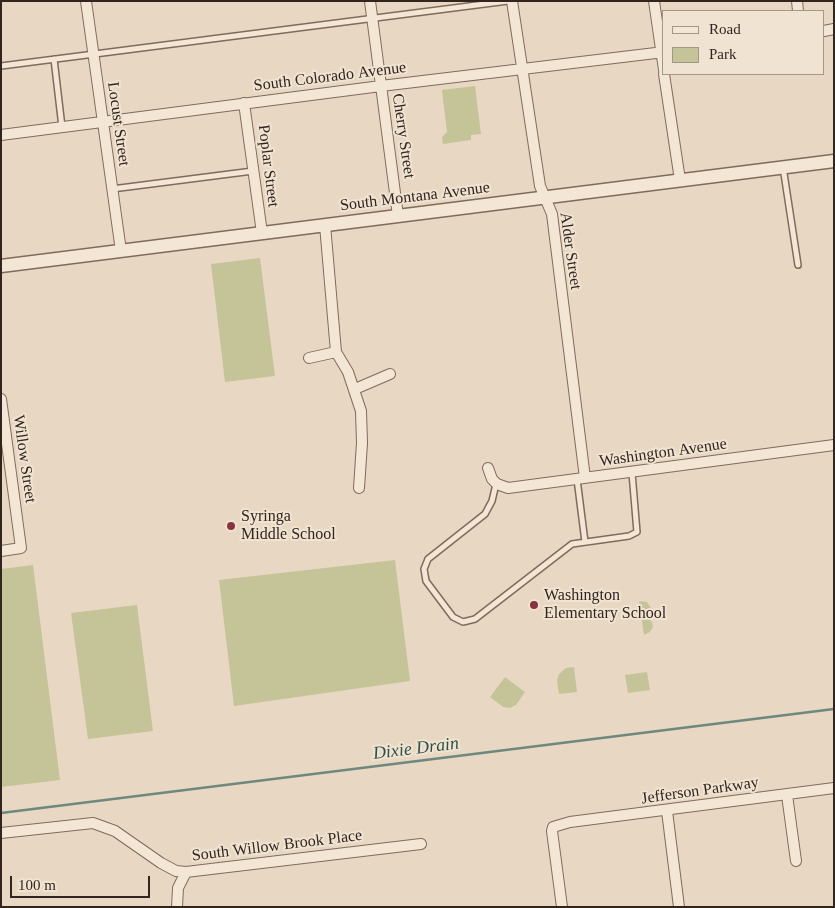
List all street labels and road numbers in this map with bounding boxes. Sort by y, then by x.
street label: South Colorado Avenue [253,58,407,96]
street label: Locust Street [103,81,133,167]
street label: Cherry Street [388,92,418,180]
street label: Poplar Street [253,124,283,208]
street label: South Montana Avenue [339,178,491,216]
street label: Alder Street [555,211,585,291]
street label: Willow Street [8,414,40,504]
street label: Washington Avenue [598,435,728,471]
street label: Jefferson Parkway [640,773,760,809]
street label: South Willow Brook Place [191,826,363,866]

